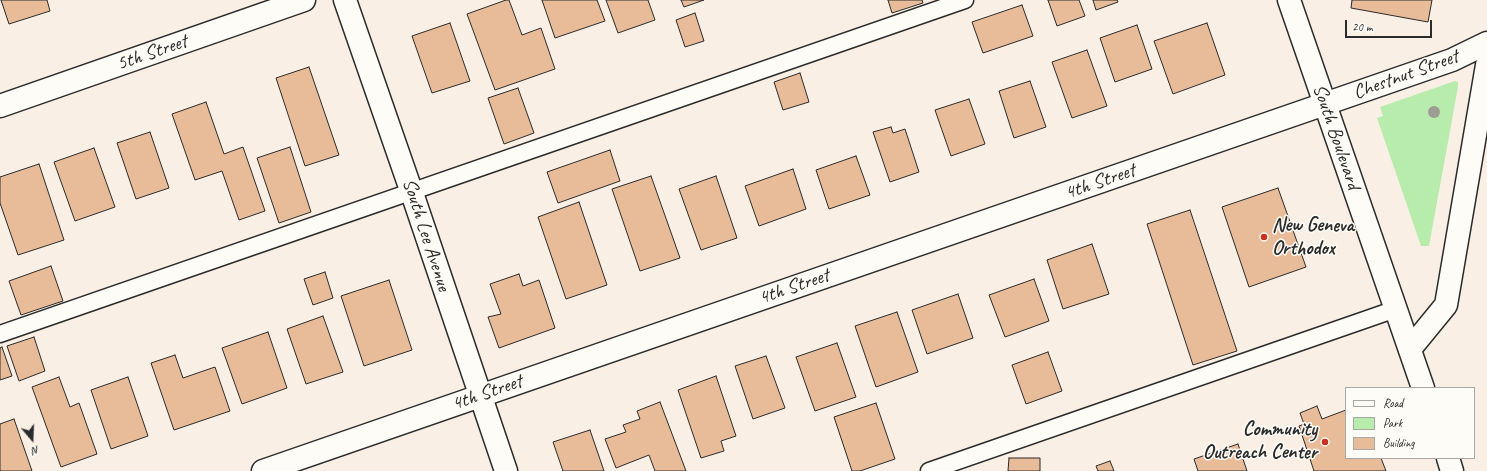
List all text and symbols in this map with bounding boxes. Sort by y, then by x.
scale bar [1347,12,1434,38]
text: 20 m [1352,19,1372,35]
street label: 5th Street [114,30,190,76]
street label: Chestnut Street [1350,45,1462,105]
street label: South Boulevard [1307,81,1365,193]
street label: 4th Street [1062,159,1138,205]
street label: South Lee Avenue [397,176,455,294]
place label: New Geneva Orthodox [1272,214,1354,261]
marker: New Geneva Orthodox [1259,232,1269,242]
street label: 4th Street [756,264,832,310]
street label: 4th Street [449,370,525,416]
legend [1345,387,1475,459]
text: Road [1383,395,1403,411]
text: Park [1383,415,1402,431]
place label: Community Outreach Center [1203,418,1317,465]
north arrow [12,419,52,459]
text: Building [1383,435,1415,451]
marker: Community Outreach Center [1320,437,1330,447]
text: N [30,443,41,458]

